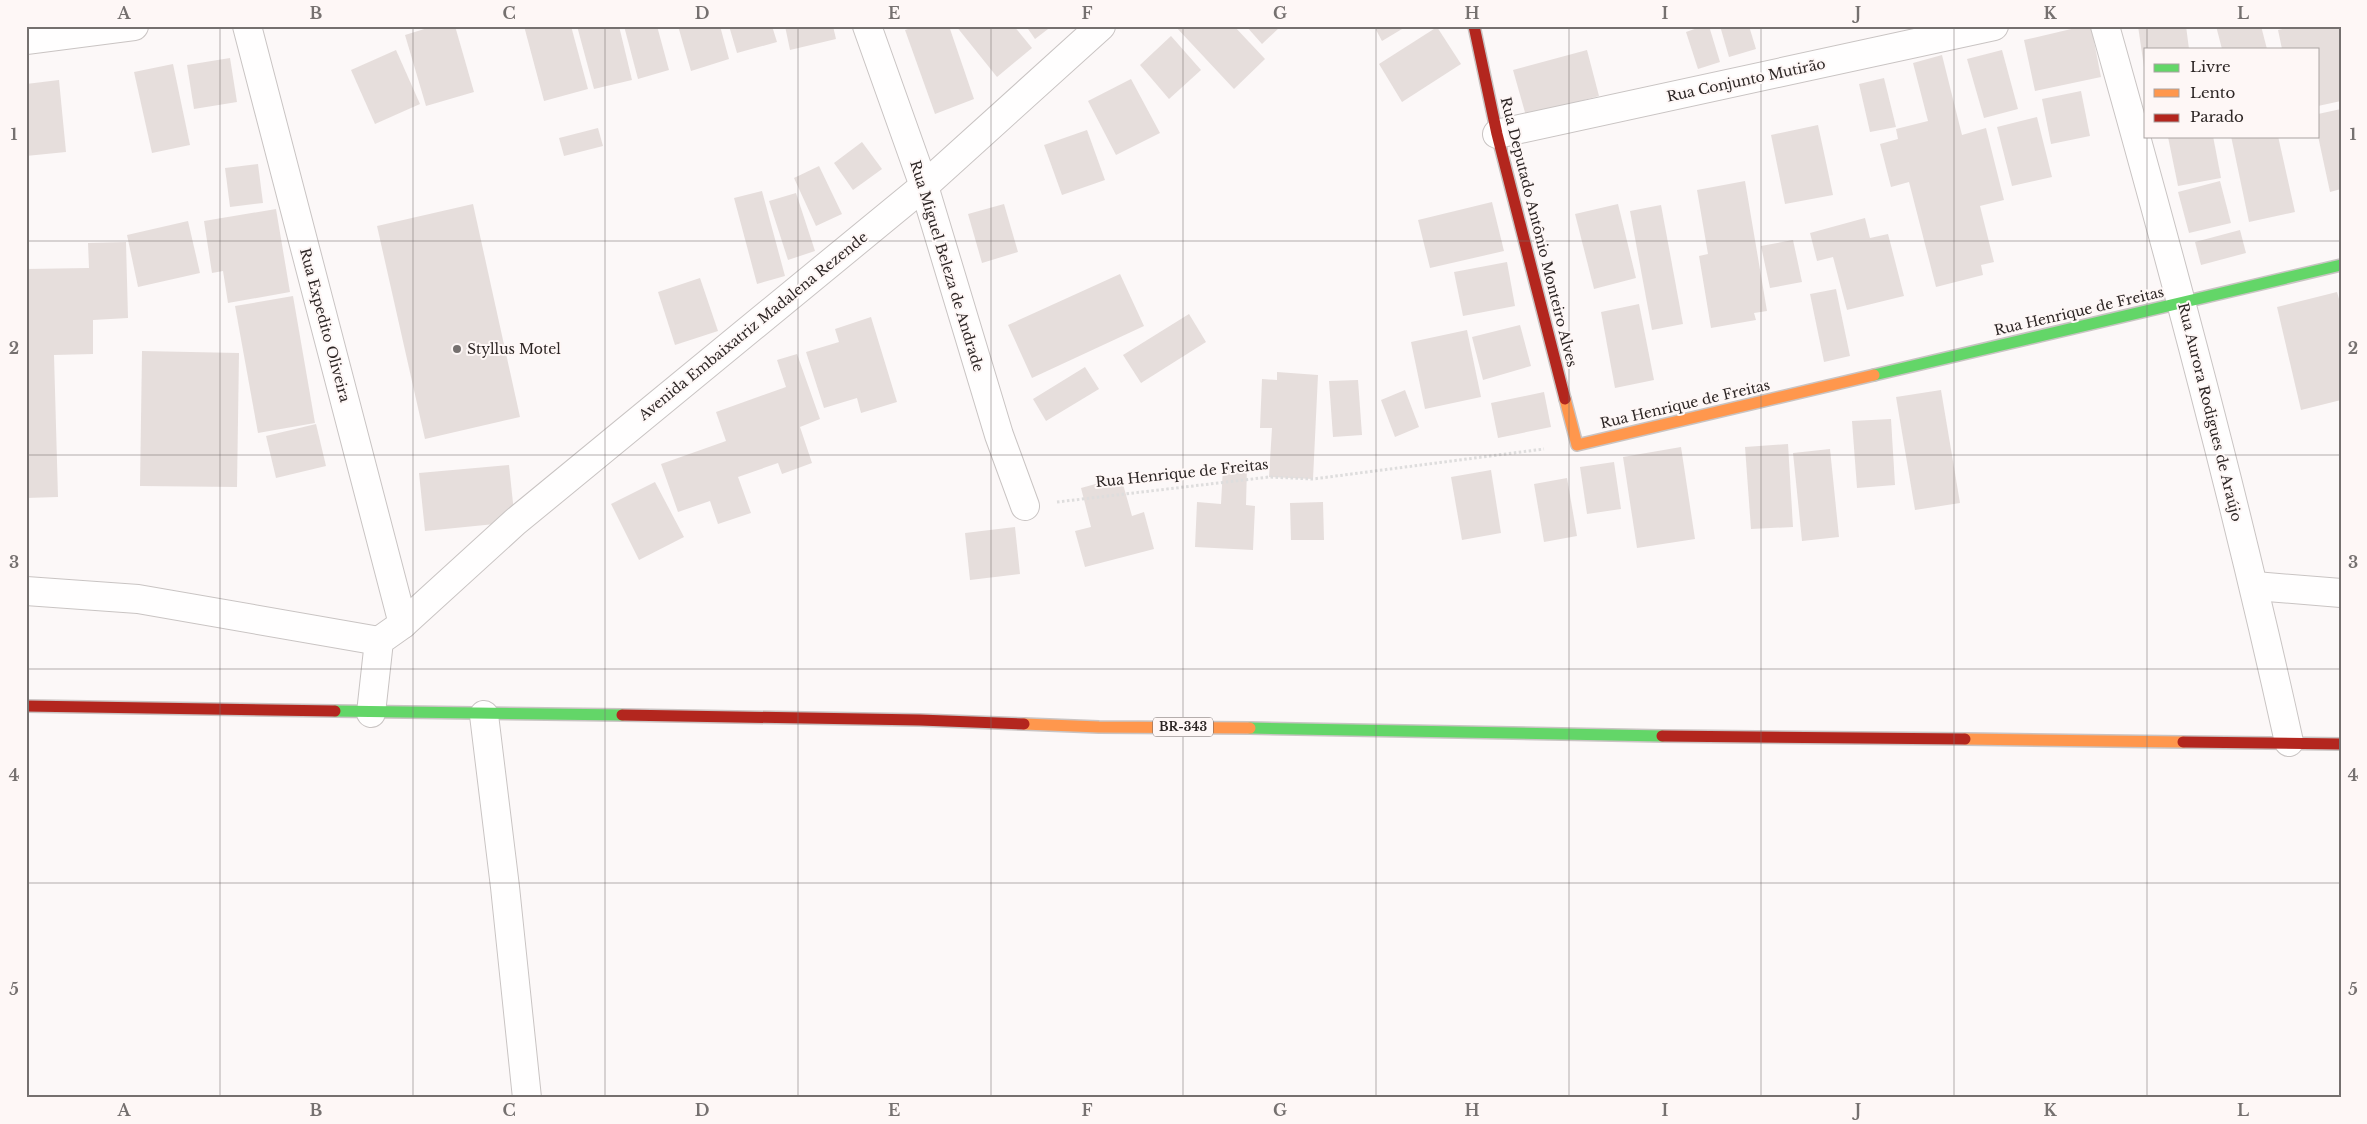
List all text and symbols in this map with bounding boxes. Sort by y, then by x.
text: A [117,3,132,23]
text: B [310,3,323,23]
text: C [502,3,516,23]
text: D [695,3,709,23]
text: E [888,3,900,23]
text: F [1081,3,1093,23]
text: G [1273,3,1287,23]
text: H [1464,3,1480,23]
text: I [1662,3,1669,23]
text: J [1852,3,1861,23]
text: K [2043,3,2057,23]
text: L [2237,3,2249,23]
legend [2144,48,2320,138]
street label: Rua Conjunto Mutirão [1665,54,1827,106]
text: Livre [2190,57,2231,76]
text: Lento [2190,83,2236,102]
street label: Rua Deputado Antônio Monteiro Alves [1497,95,1581,369]
text: Parado [2190,107,2244,126]
text: 1 [11,124,18,144]
text: 1 [2350,124,2357,144]
street label: Rua Miguel Beleza de Andrade [906,158,988,374]
street label: Avenida Embaixatriz Madalena Rezende [634,228,871,425]
street label: Rua Expedito Oliveira [296,246,354,404]
street label: Rua Henrique de Freitas [1992,283,2166,339]
street label: Rua Aurora Rodigues de Araújo [2174,301,2246,523]
text: 2 [9,338,19,358]
text: 2 [2348,338,2358,358]
place label: Styllus Motel [467,340,561,358]
marker: Styllus Motel [451,343,463,355]
street label: Rua Henrique de Freitas [1598,376,1772,432]
street label: Rua Henrique de Freitas [1095,455,1269,491]
text: 3 [9,552,19,572]
text: 3 [2348,552,2358,572]
road number: BR-343 [1153,718,1213,736]
text: 4 [9,765,19,785]
text: 4 [2348,765,2358,785]
text: 5 [9,979,19,999]
text: 5 [2348,979,2358,999]
text: A [117,1100,132,1120]
text: B [310,1100,323,1120]
text: C [502,1100,516,1120]
text: D [695,1100,709,1120]
text: E [888,1100,900,1120]
text: F [1081,1100,1093,1120]
text: G [1273,1100,1287,1120]
text: H [1464,1100,1480,1120]
text: I [1662,1100,1669,1120]
text: J [1852,1100,1861,1120]
text: K [2043,1100,2057,1120]
text: L [2237,1100,2249,1120]

